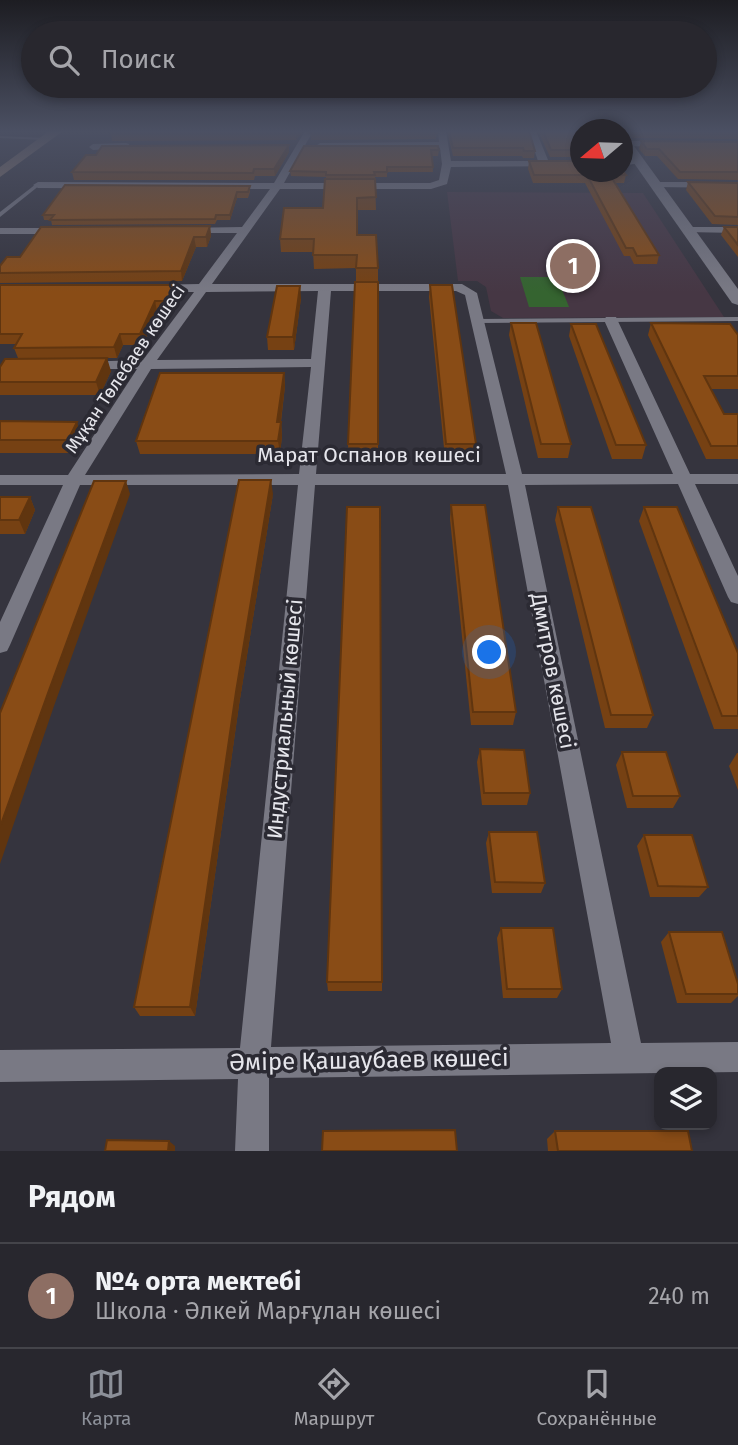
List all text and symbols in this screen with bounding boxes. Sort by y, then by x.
search box [21,21,717,98]
icon: search [45,41,83,79]
text: Поиск [101,44,175,75]
north arrow [570,119,633,182]
pin: 1 [550,240,596,292]
street label: Мұқан Төлебаев көшесі [60,281,190,457]
street label: Марат Оспанов көшесі [257,442,481,468]
street label: Дмитров көшесі [525,590,581,751]
street label: Индустриальный көшесі [262,598,308,840]
your location [472,635,506,669]
street label: Әміре Қашаубаев көшесі [229,1044,509,1076]
map controls [654,1067,717,1130]
button: layers [654,1067,717,1130]
text: Рядом [28,1179,116,1215]
text: №4 орта мектебі [95,1266,301,1297]
text: 1 [46,1282,56,1310]
text: 240 m [648,1282,710,1310]
text: Школа · Әлкей Марғұлан көшесі [95,1297,441,1325]
tab: Карта [81,1365,131,1430]
tab: Маршрут [294,1365,374,1430]
tab: Сохранённые [537,1365,657,1430]

